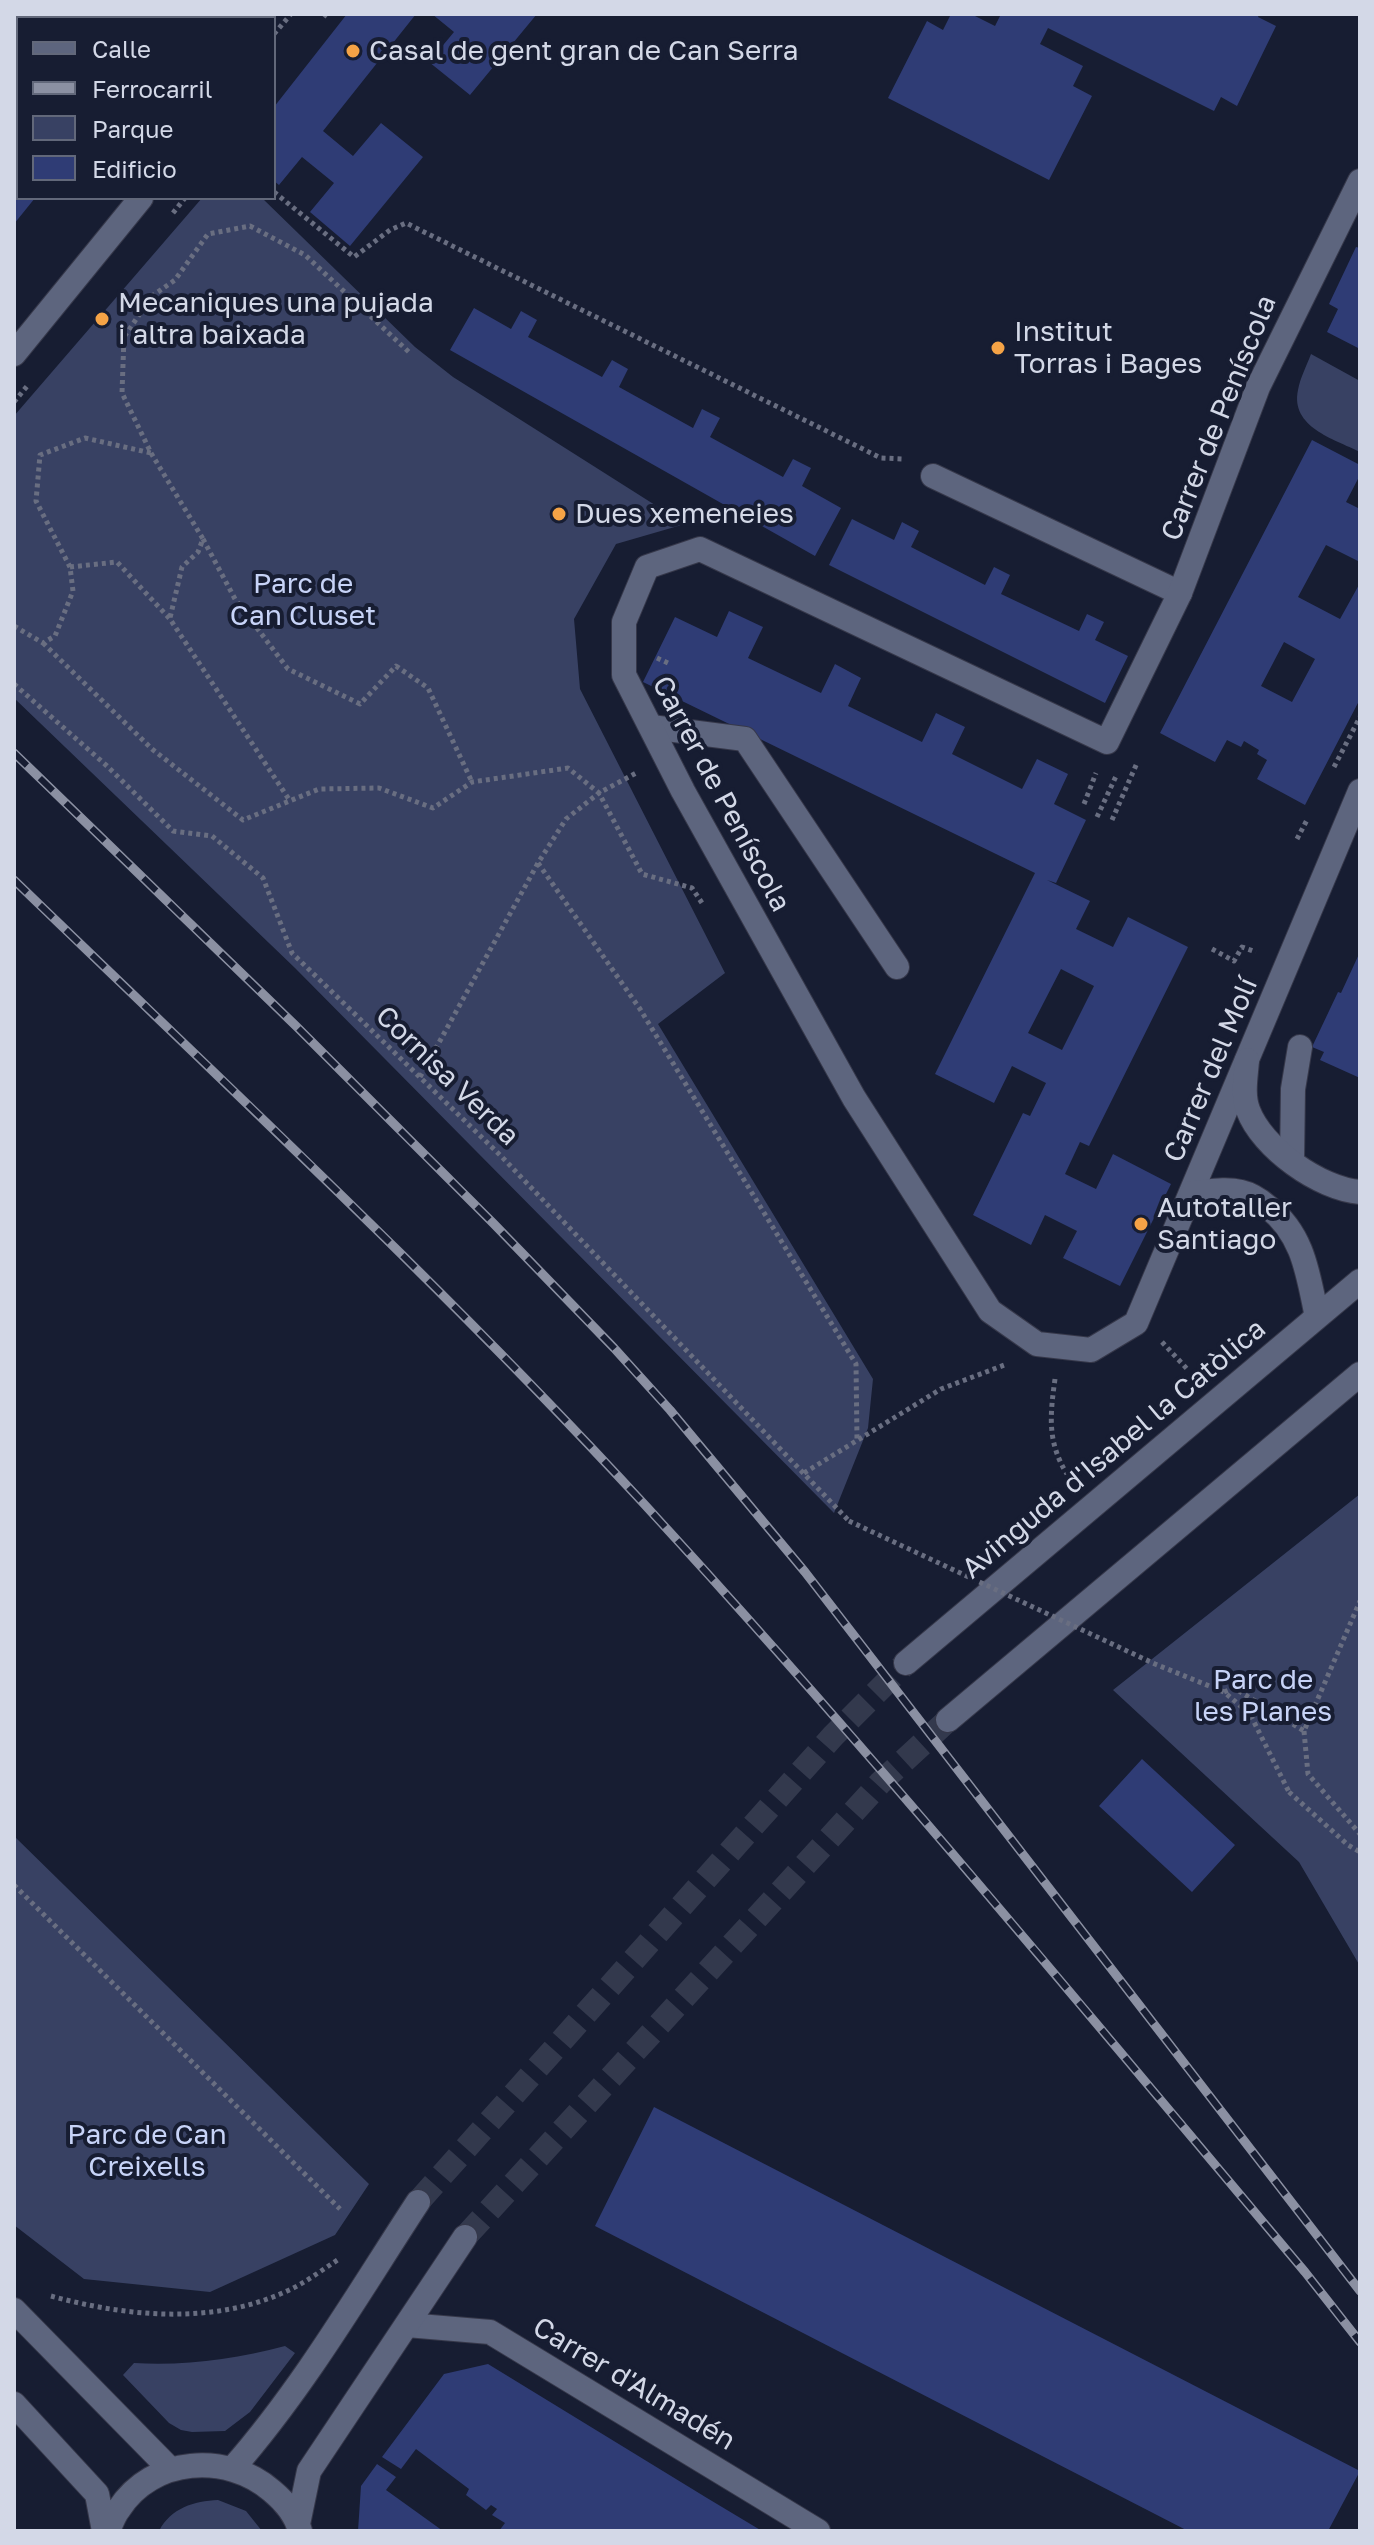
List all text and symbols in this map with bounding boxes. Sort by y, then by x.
legend [16,16,276,200]
text: Calle [92,34,151,63]
place label: Casal de gent gran de Can Serra [369,34,799,68]
marker: Casal de gent gran de Can Serra [344,42,362,60]
text: Ferrocarril [92,74,212,103]
text: Parque [92,114,173,143]
text: Edificio [92,154,177,183]
place label: Mecaniques una pujada i altra baixada [118,286,434,352]
street label: Carrer de Peníscola [1154,290,1284,546]
marker: Mecaniques una pujada i altra baixada [93,310,111,328]
place label: Institut Torras i Bages [1014,315,1202,381]
marker: Institut Torras i Bages [989,339,1007,357]
place label: Dues xemeneies [575,497,794,531]
marker: Dues xemeneies [550,505,568,523]
park label: Parc de Can Cluset [230,567,376,633]
street label: Carrer de Peníscola [645,671,797,917]
street label: Carrer del Molí [1157,973,1265,1167]
street label: Cornisa Verda [368,999,526,1153]
place label: Autotaller Santiago [1157,1191,1292,1257]
marker: Autotaller Santiago [1132,1215,1150,1233]
street label: Avinguda d'Isabel la Catòlica [955,1312,1273,1586]
park label: Parc de les Planes [1194,1663,1332,1729]
park label: Parc de Can Creixells [67,2118,227,2184]
street label: Carrer d'Almadén [527,2310,741,2458]

